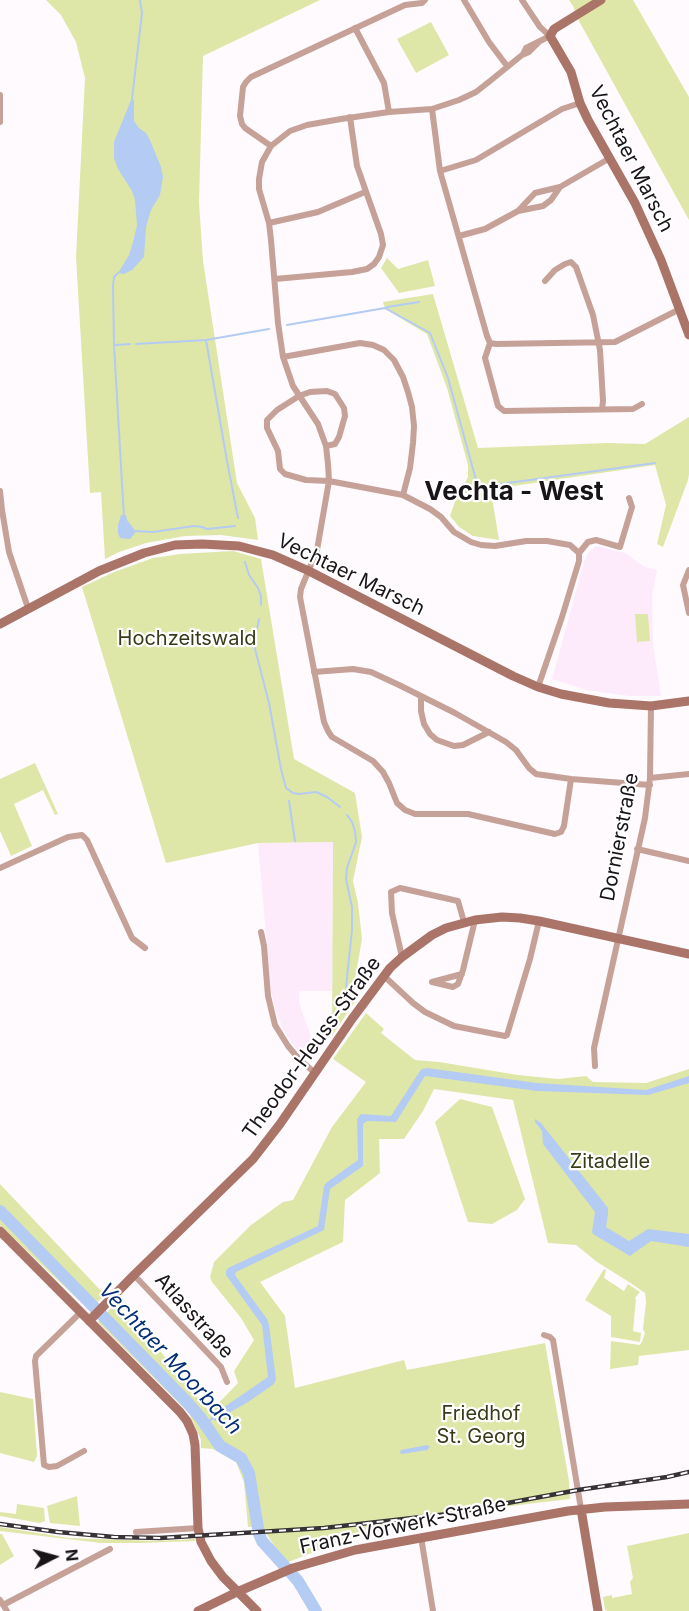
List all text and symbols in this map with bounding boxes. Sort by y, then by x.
street label: Vechtaer Marsch [584,82,678,236]
district label: Vechta - West [424,476,604,508]
street label: Vechtaer Marsch [273,529,429,621]
park label: Hochzeitswald [118,627,256,651]
street label: Dornierstraße [596,771,644,903]
street label: Theodor-Heuss-Straße [238,952,386,1144]
park label: Zitadelle [570,1150,650,1174]
street label: Atlasstraße [149,1268,239,1364]
water label: Vechtaer Moorbach [93,1278,247,1440]
park label: Friedhof St. Georg [437,1402,525,1449]
street label: Franz-Vorwerk-Straße [298,1492,508,1560]
north arrow [24,1527,84,1587]
text: N [61,1548,82,1562]

